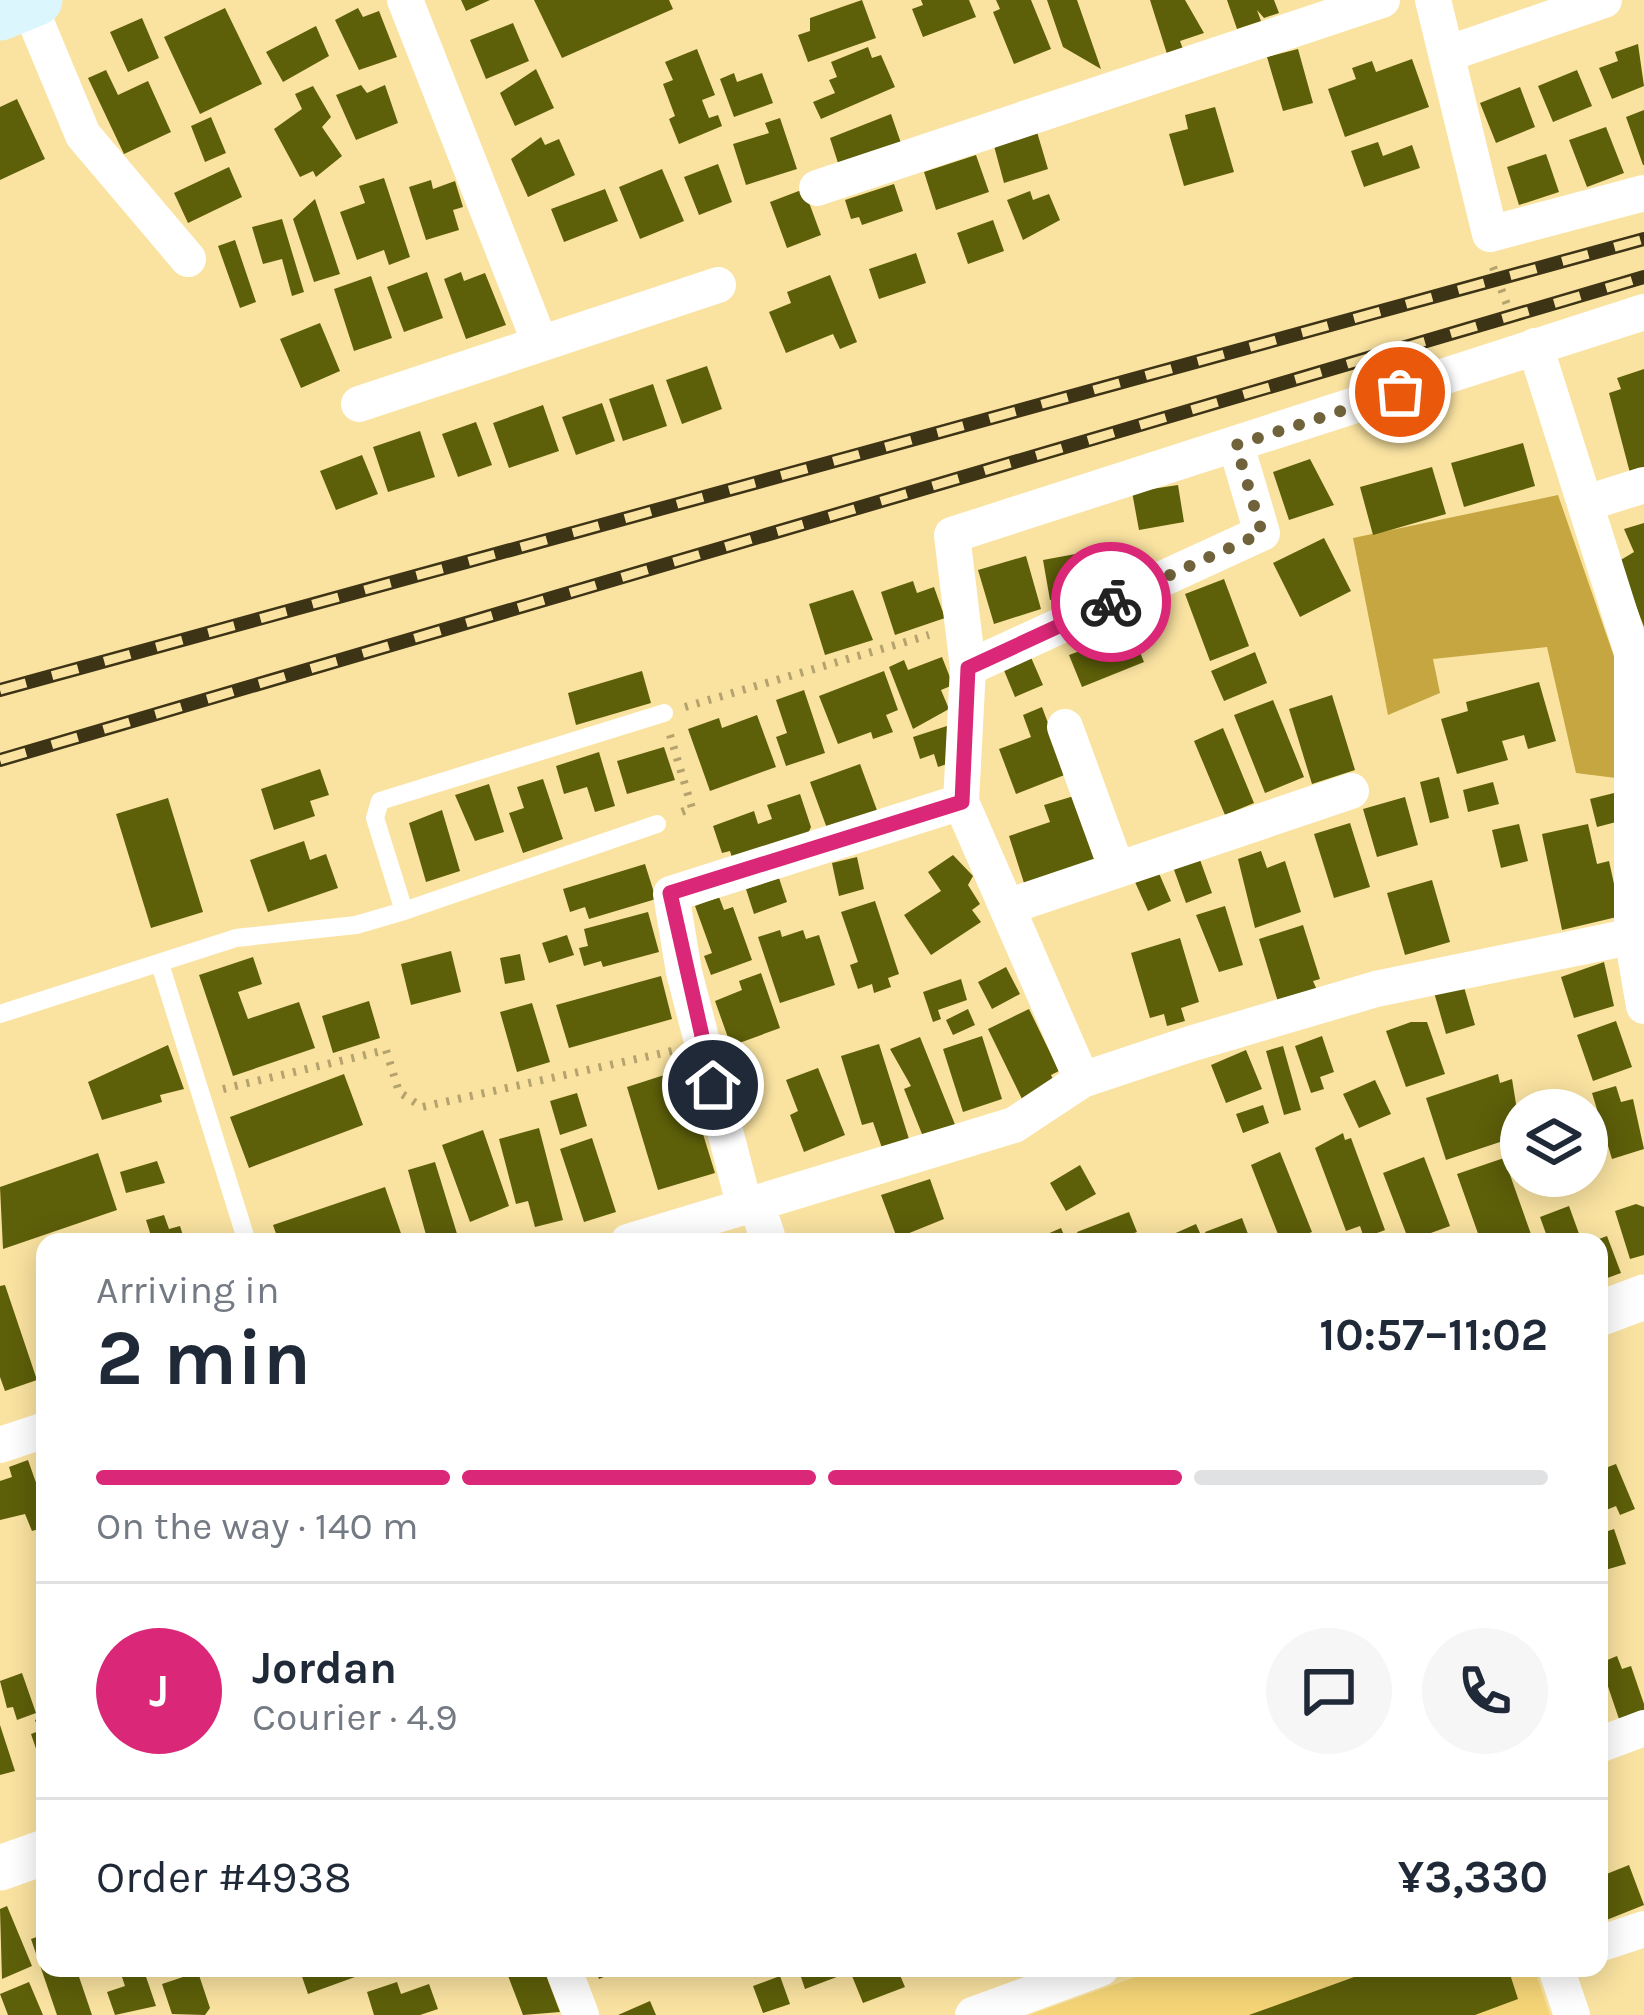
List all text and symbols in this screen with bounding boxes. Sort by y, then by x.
pin [1349,341,1451,443]
icon: bag [1367,359,1433,425]
courier [1051,542,1171,662]
icon: bike [1078,569,1144,635]
pin [662,1034,764,1136]
icon: home [680,1052,746,1118]
map controls [1500,1089,1608,1197]
button: layers [1500,1089,1608,1197]
text: Arriving in [96,1267,279,1313]
text: 10:57–11:02 [1319,1309,1548,1361]
text: 2 min [96,1312,311,1404]
text: On the way · 140 m [96,1503,418,1549]
button: chat [1266,1628,1392,1754]
button: phone [1422,1628,1548,1754]
text: Jordan [252,1642,397,1694]
text: J [149,1665,169,1717]
text: Courier · 4.9 [252,1694,458,1740]
text: Order #4938 [96,1851,352,1903]
text: ¥3,330 [1398,1851,1548,1903]

